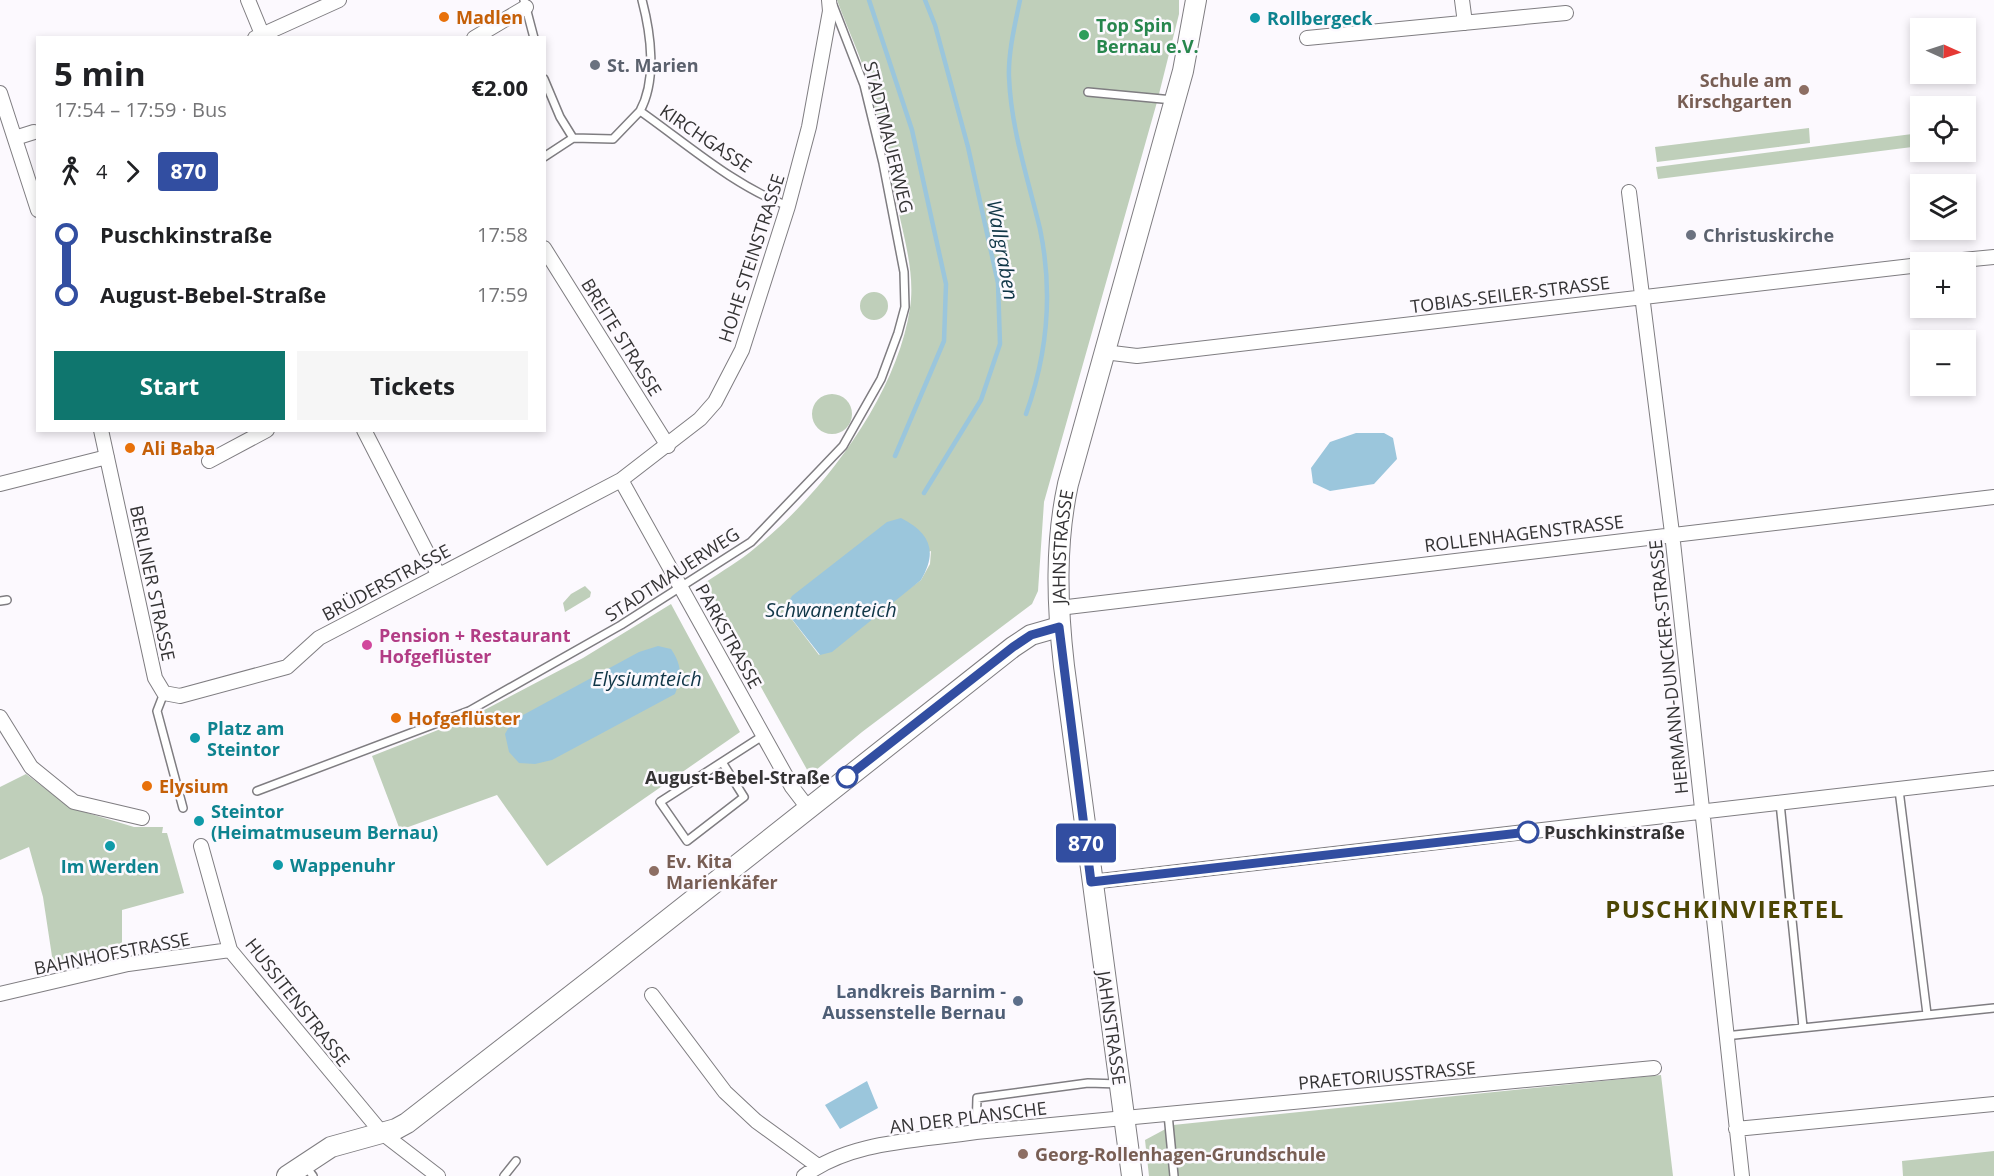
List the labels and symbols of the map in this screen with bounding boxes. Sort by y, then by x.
place label: Madlen [456,5,523,29]
place label: Rollbergeck [1267,6,1373,30]
marker: Madlen [437,10,451,24]
marker: Rollbergeck [1248,11,1262,25]
place label: Top Spin Bernau e.V. [1096,13,1199,58]
north arrow [1910,18,1976,84]
marker: Top Spin Bernau e.V. [1077,28,1091,42]
place label: St. Marien [607,53,699,77]
marker: St. Marien [588,58,602,72]
street label: STADTMAUERWEG [859,59,919,215]
place label: Schule am Kirschgarten [1677,68,1792,113]
marker: Schule am Kirschgarten [1797,83,1811,97]
street label: KIRCHGASSE [655,98,757,178]
street label: HOHE STEINSTRASSE [712,171,790,345]
water label: Wallgraben [981,198,1025,302]
place label: Christuskirche [1703,223,1834,247]
marker: Christuskirche [1684,228,1698,242]
street label: TOBIAS-SEILER-STRASSE [1409,270,1611,318]
street label: BREITE STRASSE [576,274,668,400]
place label: Ali Baba [142,436,215,460]
marker: Ali Baba [123,441,137,455]
street label: JAHNSTRASSE [1046,487,1079,607]
street label: BERLINER STRASSE [125,503,181,663]
street label: ROLLENHAGENSTRASSE [1423,509,1625,557]
street label: STADTMAUERWEG [600,522,744,626]
street label: BRÜDERSTRASSE [318,538,454,626]
street label: HERMANN-DUNCKER-STRASSE [1643,539,1693,795]
street label: PARKSTRASSE [690,579,768,693]
water label: Schwanenteich [765,596,897,623]
place label: Pension + Restaurant Hofgeflüster [379,623,571,668]
marker: Pension + Restaurant Hofgeflüster [360,638,374,652]
water label: Elysiumteich [592,665,702,692]
place label: Hofgeflüster [408,706,521,730]
marker: Hofgeflüster [389,711,403,725]
place label: Platz am Steintor [207,716,284,761]
marker: Platz am Steintor [188,731,202,745]
place label: August-Bebel-Straße [645,765,830,789]
marker: August-Bebel-Straße [836,766,858,788]
place label: Elysium [159,774,229,798]
marker: Elysium [140,779,154,793]
place label: Steintor (Heimatmuseum Bernau) [211,799,438,844]
marker: Steintor (Heimatmuseum Bernau) [192,814,206,828]
place label: Puschkinstraße [1544,820,1685,844]
marker: Puschkinstraße [1517,821,1539,843]
line badge: 870 [1052,824,1120,862]
marker: Im Werden [103,839,117,853]
place label: Ev. Kita Marienkäfer [666,849,778,894]
place label: Wappenuhr [290,853,395,877]
place label: Im Werden [61,854,159,878]
marker: Wappenuhr [271,858,285,872]
marker: Ev. Kita Marienkäfer [647,864,661,878]
district label: PUSCHKINVIERTEL [1605,892,1845,925]
street label: BAHNHOFSTRASSE [32,926,192,980]
street label: HUSSITENSTRASSE [240,933,356,1071]
street label: JAHNSTRASSE [1092,967,1132,1087]
place label: Landkreis Barnim - Aussenstelle Bernau [822,979,1006,1024]
marker: Landkreis Barnim - Aussenstelle Bernau [1011,994,1025,1008]
street label: PRAETORIUSSTRASSE [1297,1055,1477,1095]
street label: AN DER PLANSCHE [888,1095,1048,1139]
place label: Georg-Rollenhagen-Grundschule [1035,1142,1326,1166]
marker: Georg-Rollenhagen-Grundschule [1016,1147,1030,1161]

